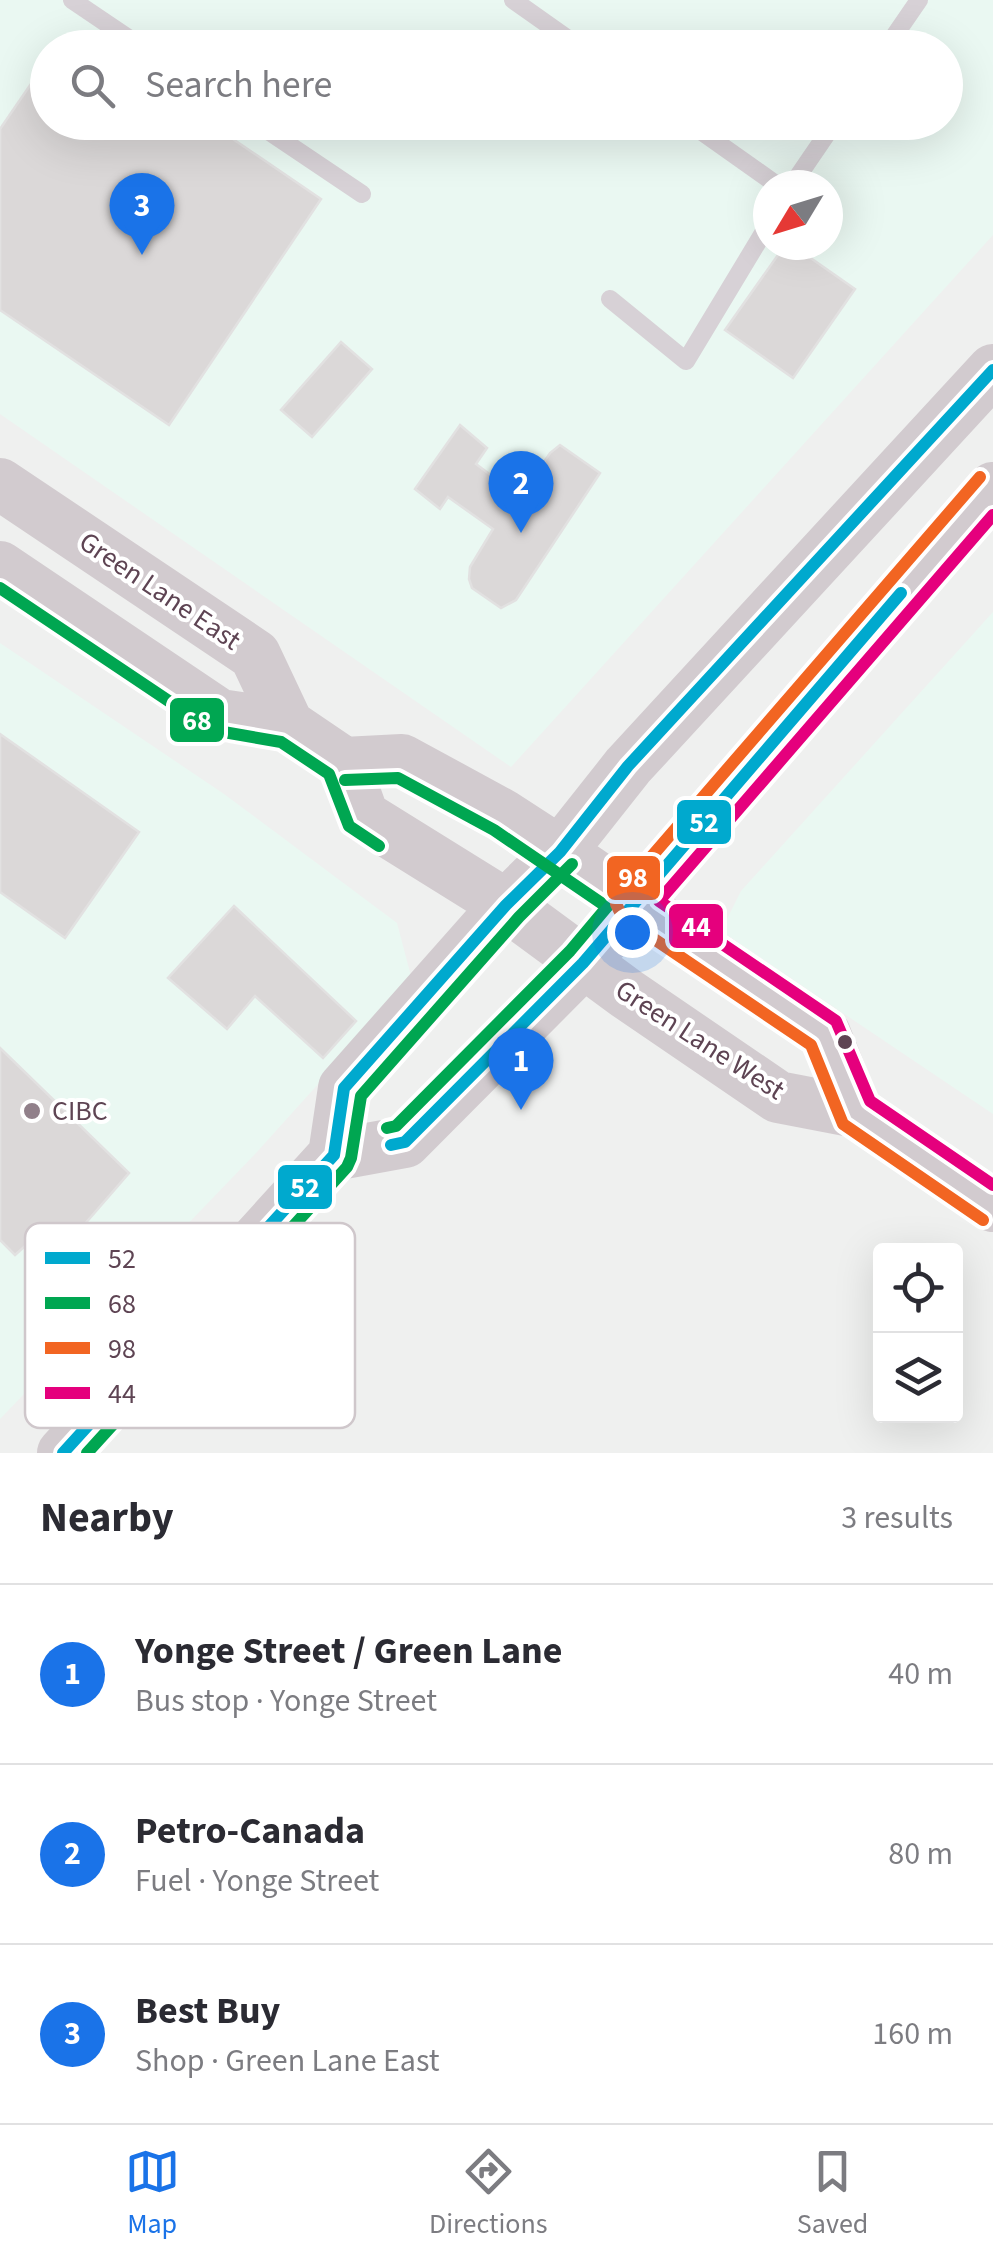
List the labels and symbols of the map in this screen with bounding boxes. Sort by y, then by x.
north arrow [753,170,843,260]
pin: 3 [110,172,174,255]
pin: 2 [488,450,554,533]
street label: Green Lane East [71,522,249,660]
line badge: 68 [168,696,226,744]
text: 68 [182,701,212,741]
line badge: 52 [675,798,733,846]
text: 52 [689,803,719,843]
line badge: 98 [605,854,662,902]
text: 98 [618,858,648,898]
line badge: 44 [667,902,725,950]
your location [607,907,658,958]
text: 44 [681,907,711,947]
street label: Green Lane West [608,970,793,1110]
pin: 1 [488,1028,554,1110]
unlabelled marker [835,1032,855,1052]
place label: CIBC [52,1091,108,1131]
marker: CIBC [21,1100,43,1122]
line badge: 52 [276,1163,334,1211]
text: 52 [290,1168,320,1208]
legend [25,1223,355,1428]
text: 52 [108,1239,136,1279]
text: 68 [108,1284,136,1324]
text: 98 [108,1329,136,1369]
text: 44 [108,1374,136,1414]

